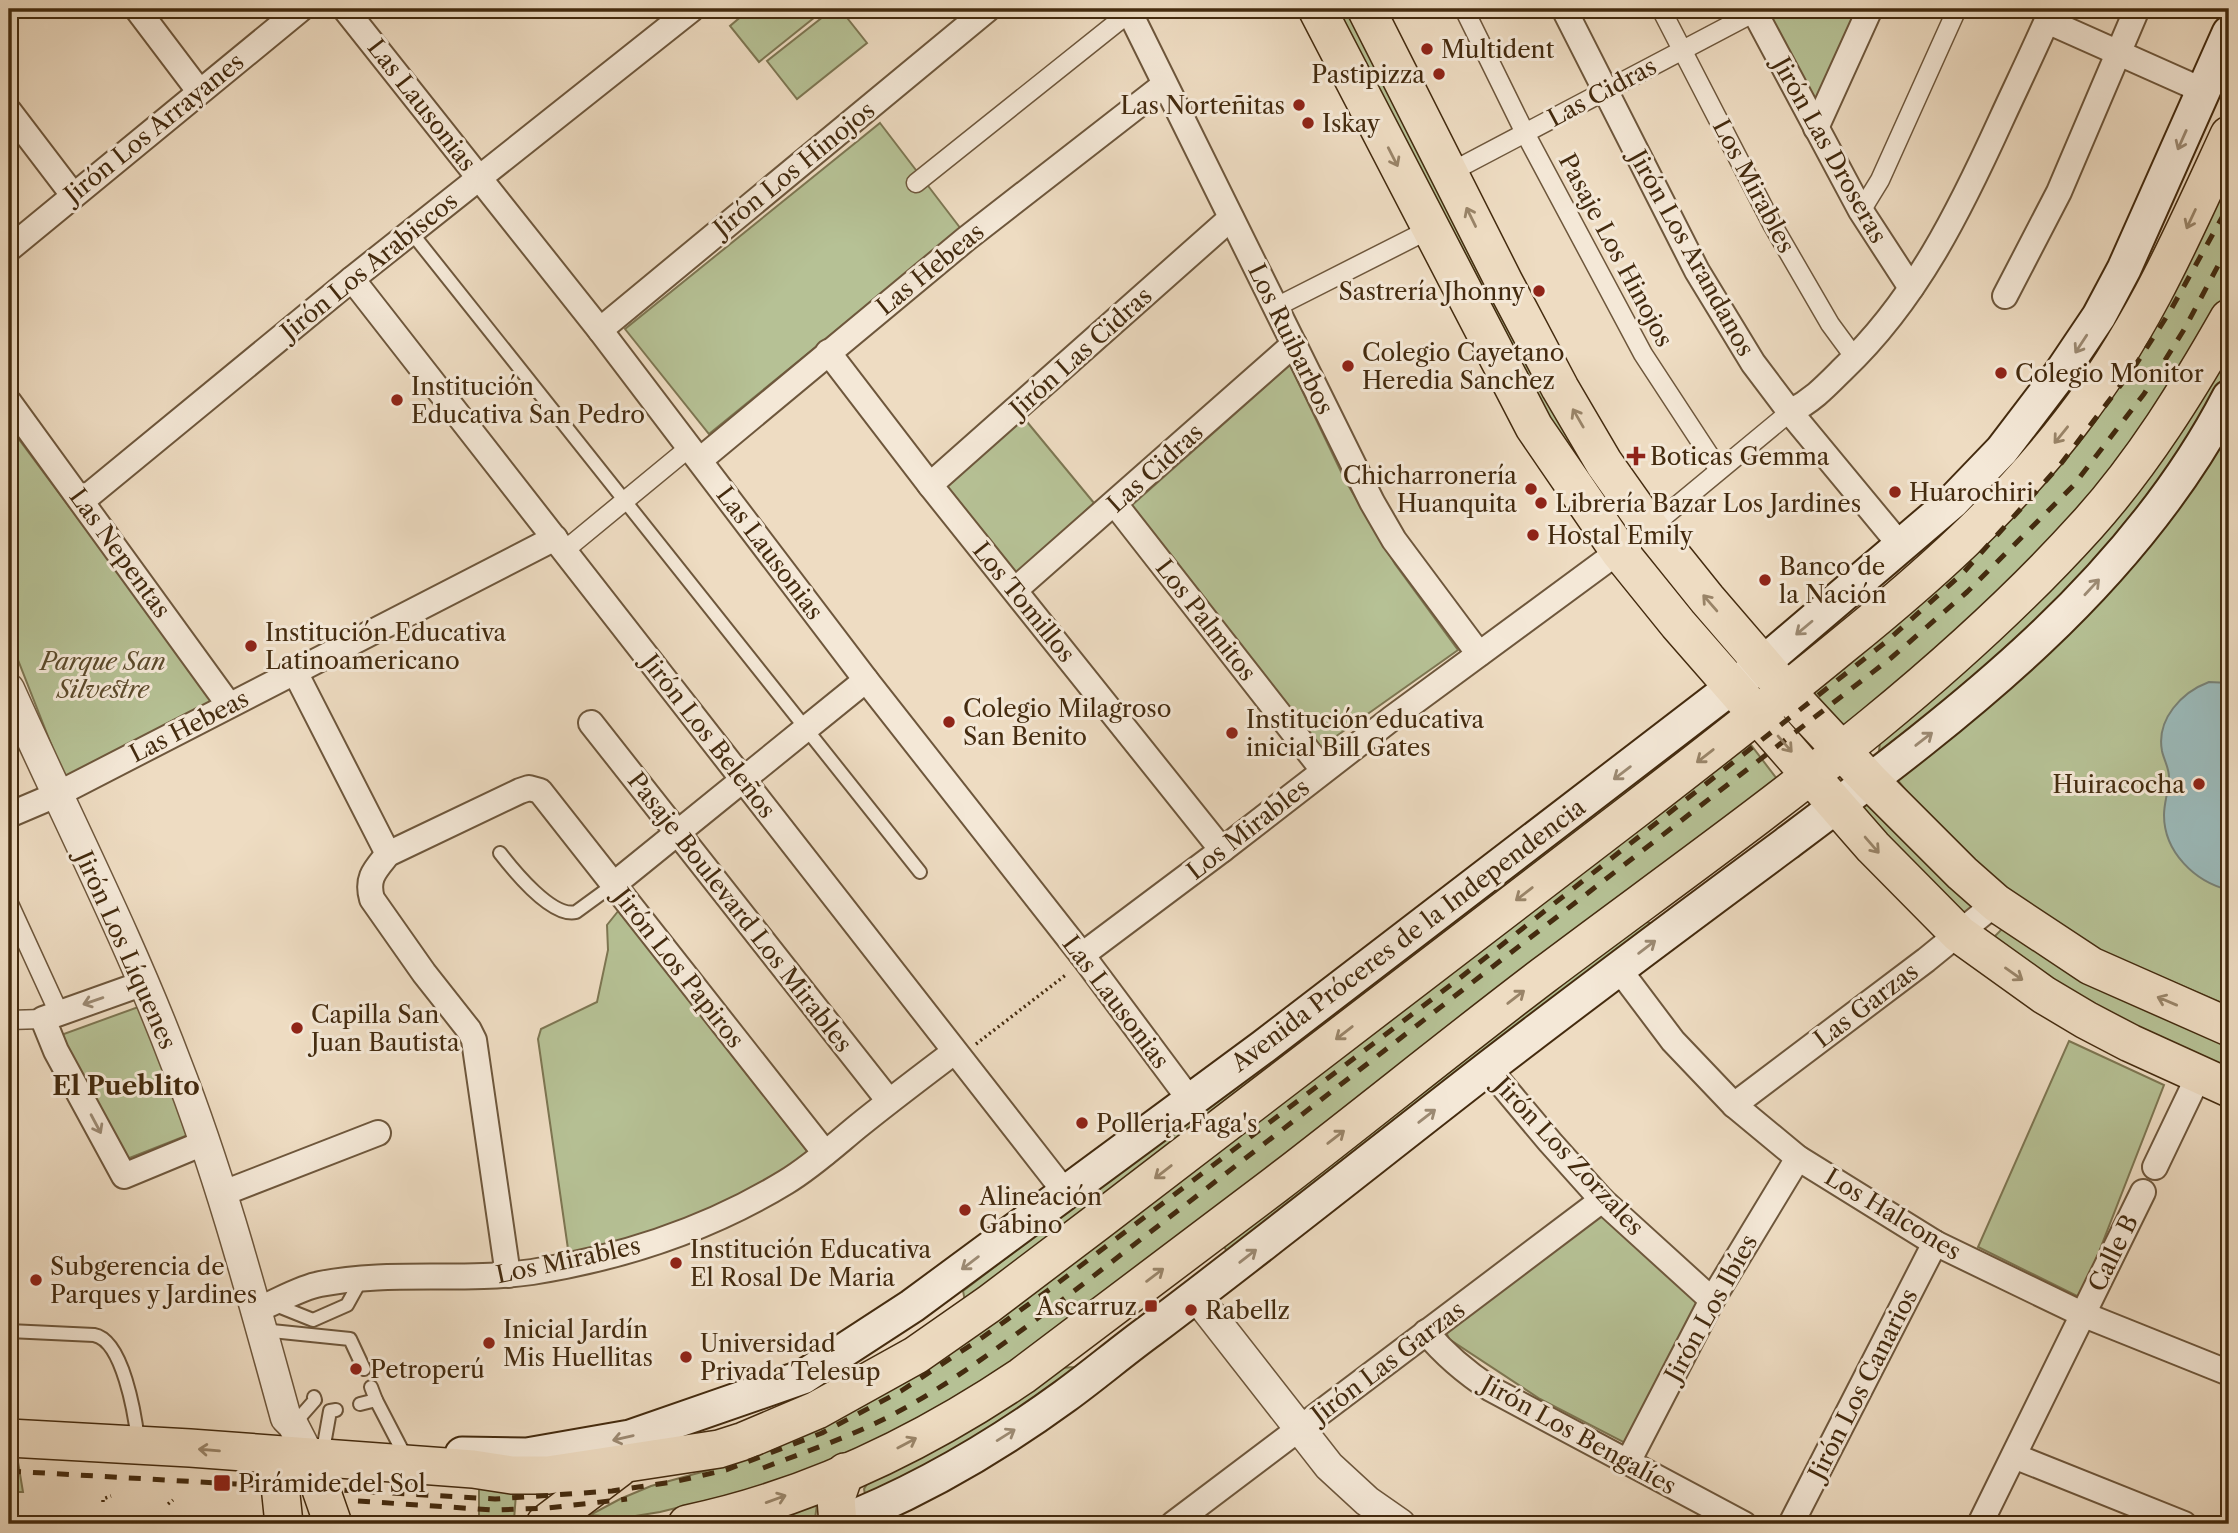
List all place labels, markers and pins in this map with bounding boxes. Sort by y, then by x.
place label: Multident [1441,35,1555,64]
marker: Multident [1419,41,1435,57]
place label: Pastipizza [1311,60,1425,89]
marker: Pastipizza [1431,66,1447,82]
place label: Las Norteñitas [1120,91,1285,120]
marker: Las Norteñitas [1291,97,1307,113]
place label: Iskay [1322,109,1381,138]
marker: Iskay [1300,115,1316,131]
place label: Sastrería Jhonny [1339,277,1526,306]
marker: Sastrería Jhonny [1531,283,1547,299]
place label: Colegio Cayetano Heredia Sanchez [1362,338,1564,395]
marker: Colegio Cayetano Heredia Sanchez [1340,358,1356,374]
place label: Colegio Monitor [2015,359,2204,388]
marker: Colegio Monitor [1993,365,2009,381]
place label: Institución Educativa San Pedro [411,372,645,429]
marker: Institución Educativa San Pedro [389,392,405,408]
place label: Boticas Gemma [1650,442,1830,471]
marker: Boticas Gemma [1628,448,1644,464]
place label: Chicharronería Huanquita [1343,461,1517,518]
place label: Huarochiri [1909,478,2033,507]
marker: Chicharronería Huanquita [1523,481,1539,497]
marker: Huarochiri [1887,484,1903,500]
place label: Librería Bazar Los Jardines [1555,489,1861,518]
marker: Librería Bazar Los Jardines [1533,495,1549,511]
place label: Hostal Emily [1547,521,1694,550]
marker: Hostal Emily [1525,527,1541,543]
place label: Banco de la Nación [1779,552,1886,609]
marker: Banco de la Nación [1757,572,1773,588]
place label: Institución Educativa Latinoamericano [265,618,507,675]
marker: Institución Educativa Latinoamericano [243,638,259,654]
place label: Colegio Milagroso San Benito [963,694,1172,751]
place label: Institución educativa inicial Bill Gates [1246,705,1484,762]
marker: Colegio Milagroso San Benito [941,714,957,730]
marker: Institución educativa inicial Bill Gates [1224,725,1240,741]
place label: Huiracocha [2052,770,2185,799]
marker: Huiracocha [2191,776,2207,792]
place label: Capilla San Juan Bautista [307,1000,460,1057]
marker: Capilla San Juan Bautista [289,1020,305,1036]
place label: Pollerįa Faga's [1096,1109,1258,1138]
marker: Pollerįa Faga's [1074,1115,1090,1131]
place label: Alineación Gabino [978,1182,1102,1239]
marker: Alineación Gabino [957,1202,973,1218]
place label: Institución Educativa El Rosal De Maria [690,1235,932,1292]
place label: Subgerencia de Parques y Jardines [50,1252,257,1309]
marker: Institución Educativa El Rosal De Maria [668,1255,684,1271]
marker: Subgerencia de Parques y Jardines [28,1272,44,1288]
place label: Ascarruz [1035,1292,1137,1321]
place label: Rabellz [1205,1296,1290,1325]
marker: Ascarruz [1143,1298,1159,1314]
marker: Rabellz [1183,1302,1199,1318]
place label: Inicial Jardín Mis Huellitas [503,1315,653,1372]
place label: Universidad Privada Telesup [700,1329,880,1386]
marker: Inicial Jardín Mis Huellitas [481,1335,497,1351]
marker: Universidad Privada Telesup [678,1349,694,1365]
place label: Petroperú [370,1355,485,1384]
marker: Petroperú [348,1361,364,1377]
place label: Pirámide del Sol [238,1469,426,1498]
marker: Pirámide del Sol [212,1473,232,1493]

